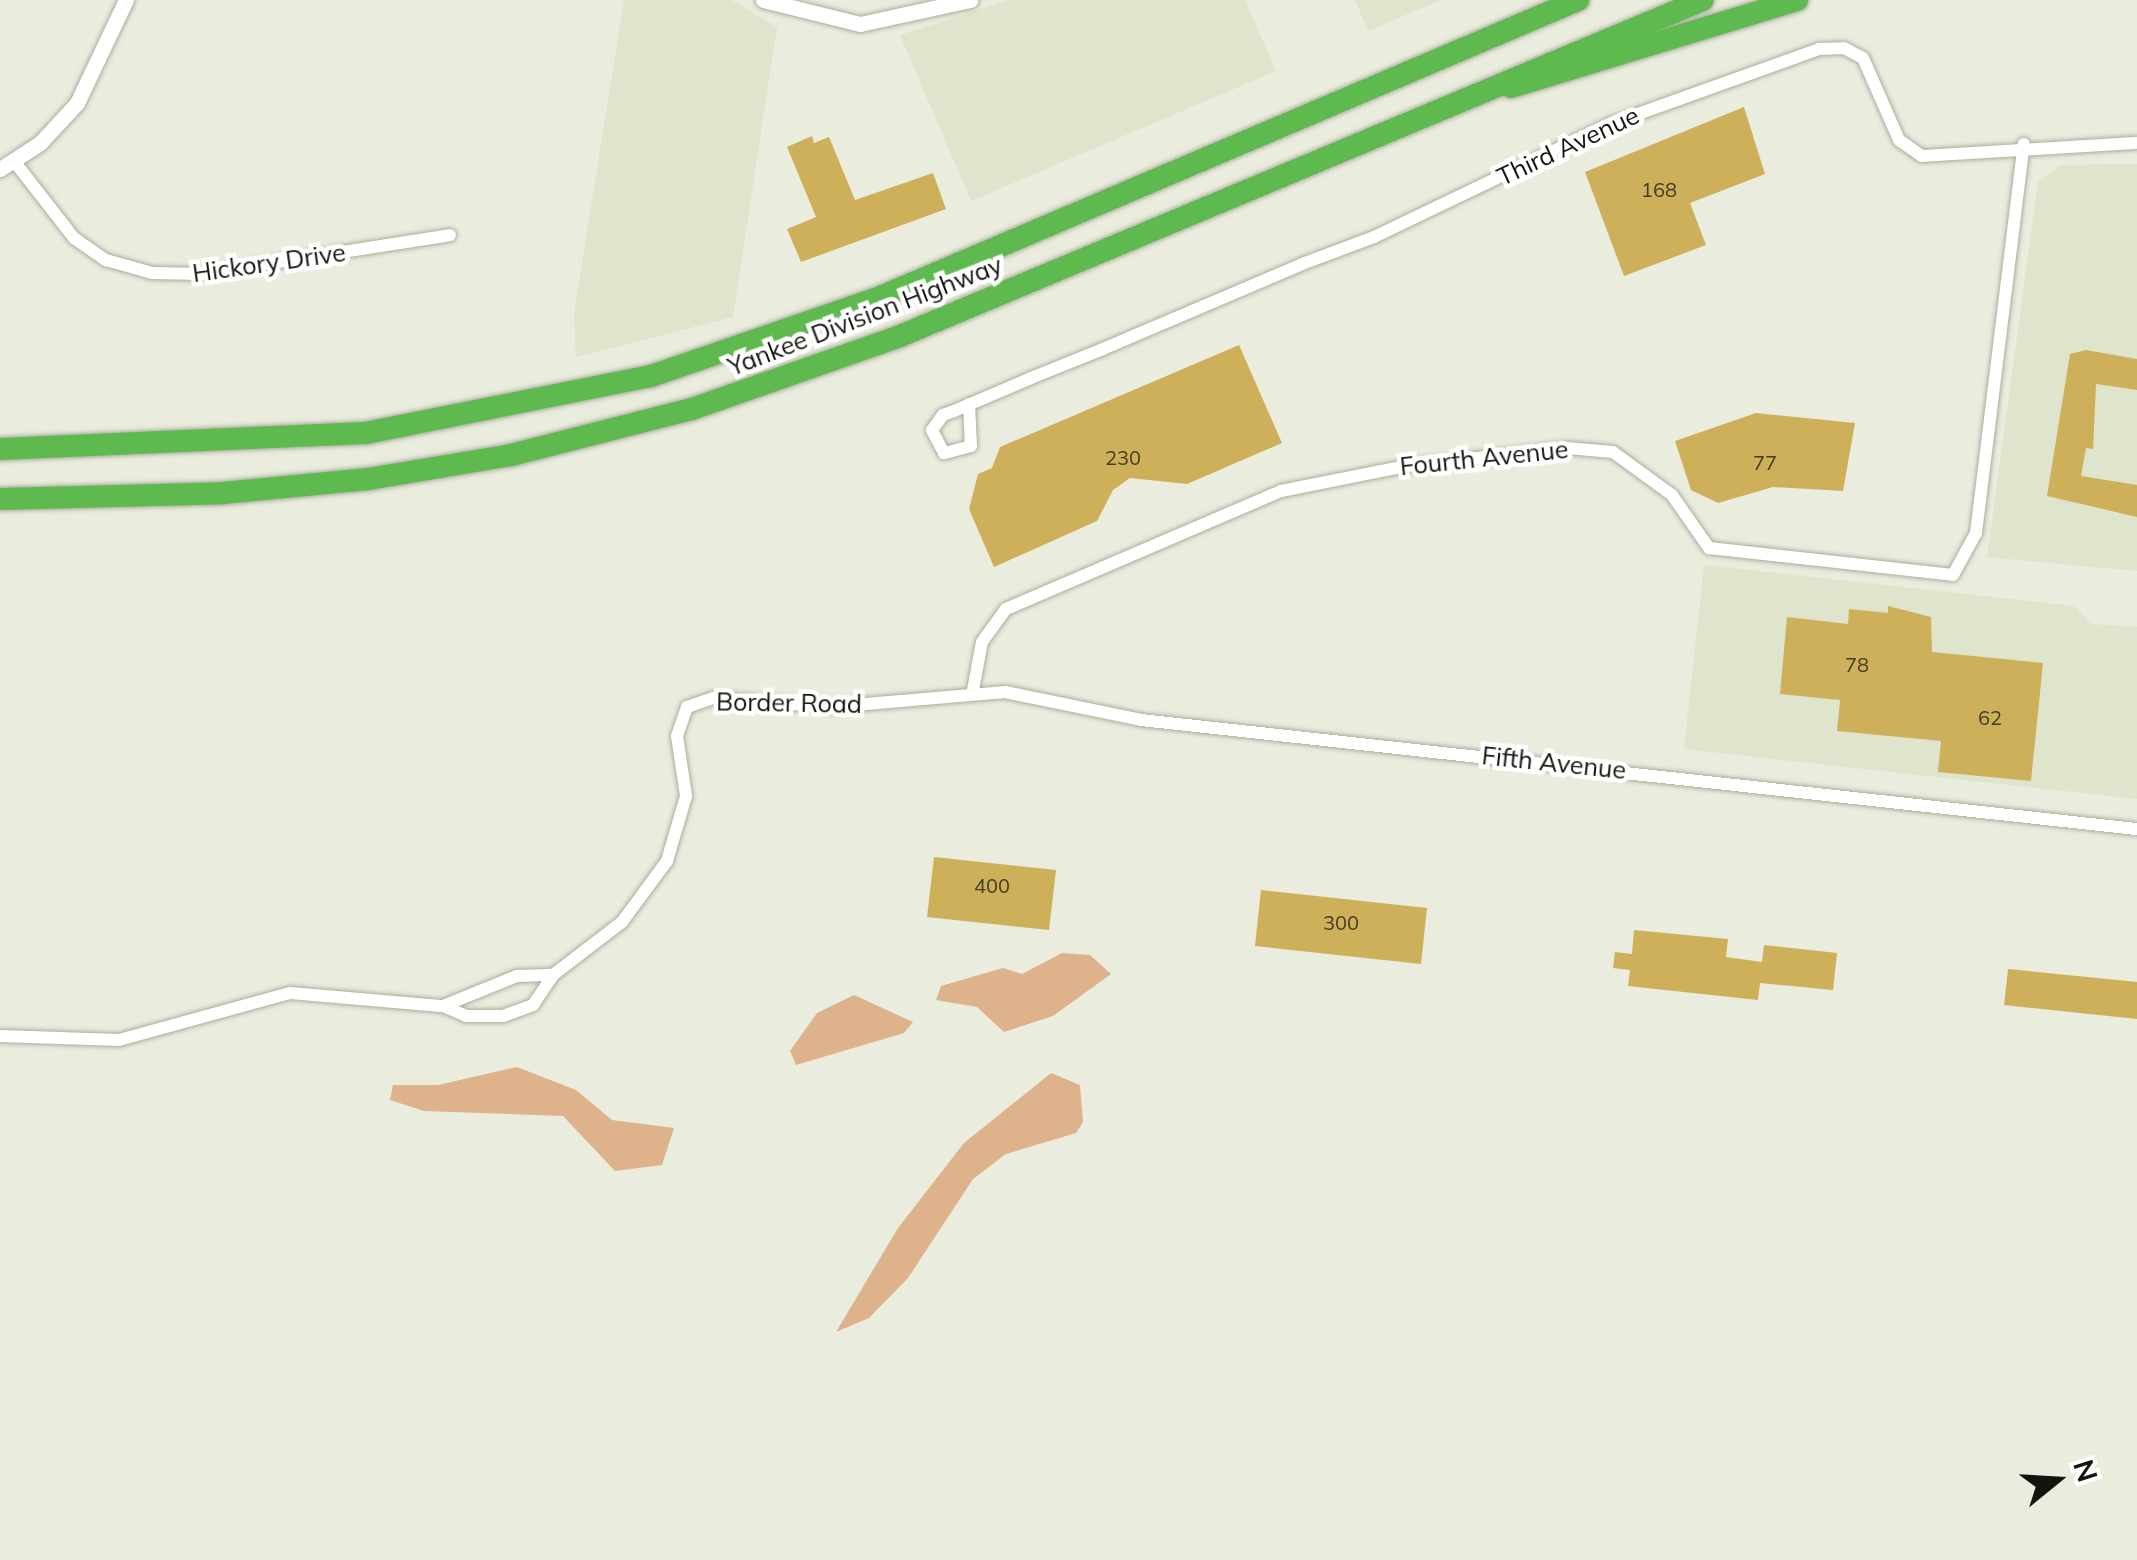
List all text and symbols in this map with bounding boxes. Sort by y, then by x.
street label: Third Avenue [1492,100,1644,192]
house number: 168 [1641,177,1677,201]
street label: Hickory Drive [191,237,347,289]
street label: Yankee Division Highway [724,250,1006,382]
street label: Fourth Avenue [1398,434,1570,482]
house number: 230 [1105,445,1141,469]
house number: 77 [1753,450,1777,474]
house number: 78 [1845,652,1869,676]
street label: Border Road [716,687,862,719]
house number: 62 [1978,705,2002,729]
street label: Fifth Avenue [1480,741,1628,785]
house number: 400 [974,873,1010,897]
house number: 300 [1323,910,1359,934]
north arrow [2007,1430,2107,1530]
text: N [2066,1455,2106,1486]

